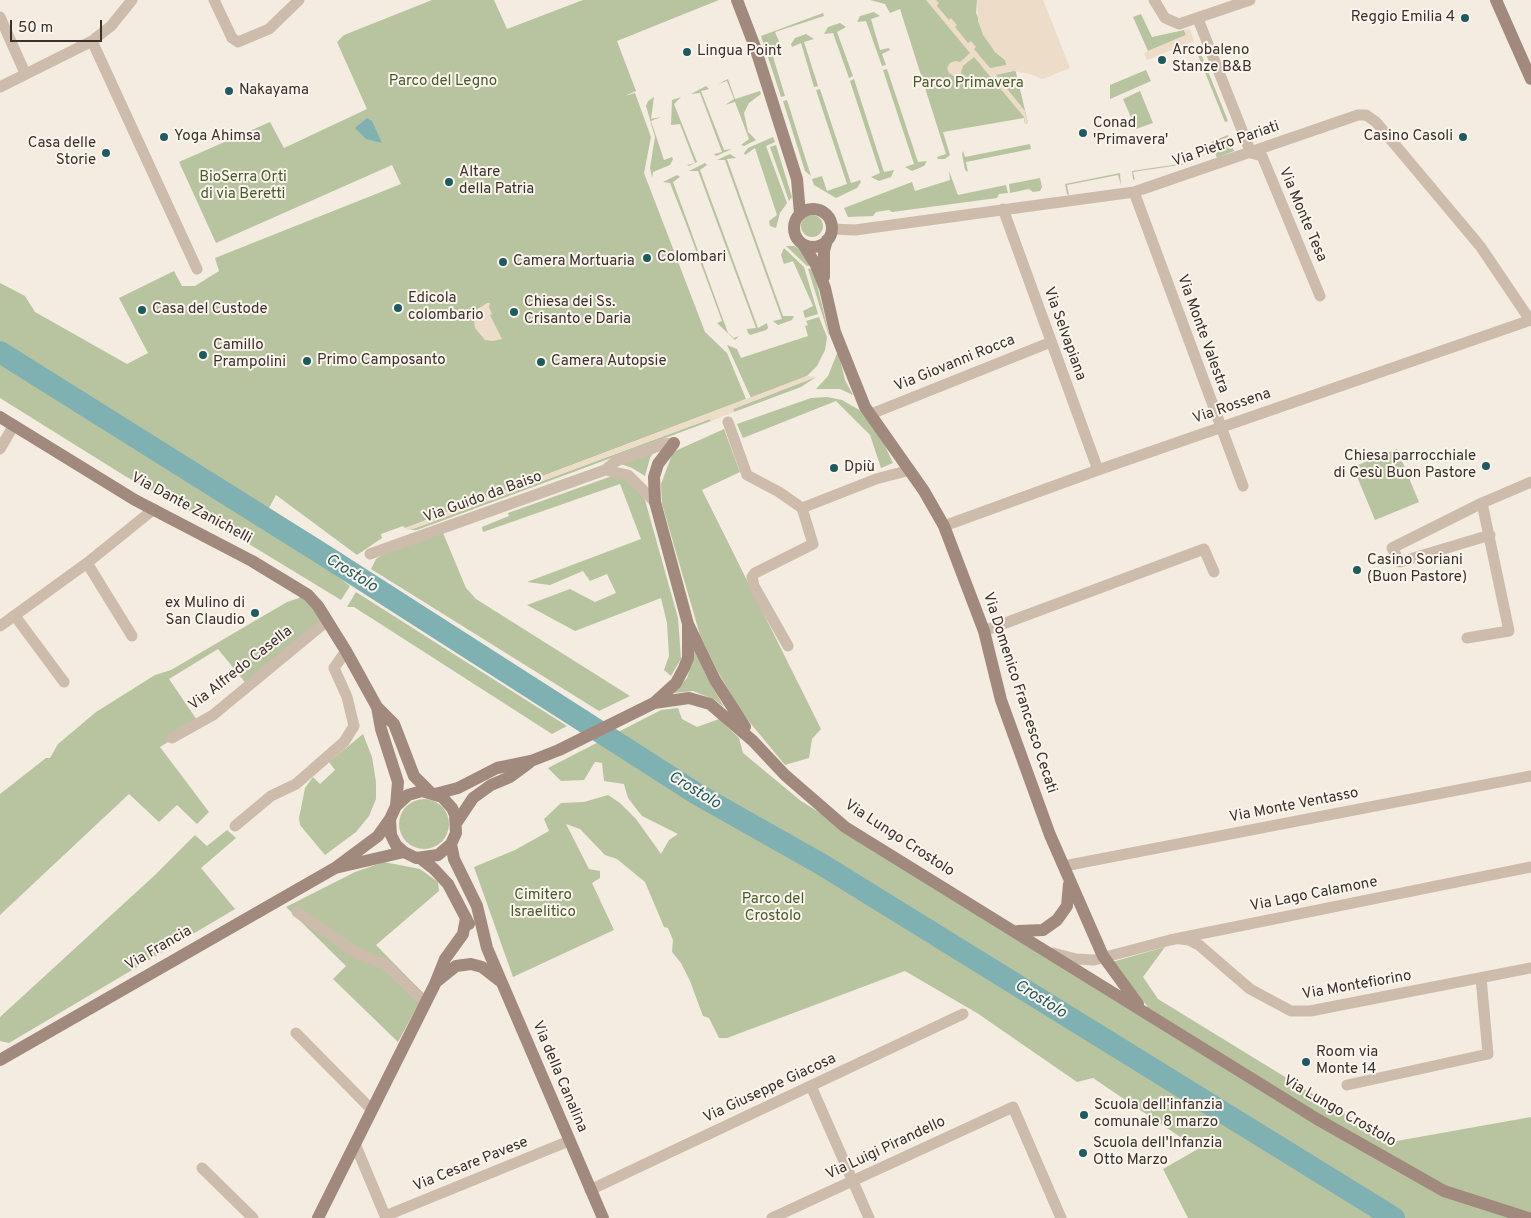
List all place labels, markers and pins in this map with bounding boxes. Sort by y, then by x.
place label: Reggio Emilia 4 [1351,9,1455,27]
marker: Reggio Emilia 4 [1459,12,1471,24]
place label: Arcobaleno Stanze B&B [1172,42,1252,77]
place label: Lingua Point [697,43,782,61]
marker: Lingua Point [681,46,693,58]
marker: Arcobaleno Stanze B&B [1156,54,1168,66]
place label: Nakayama [239,82,309,100]
marker: Nakayama [223,85,235,97]
place label: Conad 'Primavera' [1093,115,1168,150]
marker: Conad 'Primavera' [1077,127,1089,139]
place label: Yoga Ahimsa [174,128,261,146]
place label: Casino Casoli [1363,128,1453,146]
marker: Yoga Ahimsa [158,131,170,143]
marker: Casino Casoli [1457,131,1469,143]
place label: Casa delle Storie [28,135,96,170]
marker: Casa delle Storie [100,147,112,159]
place label: Altare della Patria [459,164,534,199]
marker: Altare della Patria [443,176,455,188]
place label: Colombari [657,249,726,267]
marker: Colombari [641,252,653,264]
place label: Camera Mortuaria [513,253,635,271]
marker: Camera Mortuaria [497,256,509,268]
place label: Edicola colombario [408,290,484,325]
place label: Chiesa dei Ss. Crisanto e Daria [524,294,631,329]
place label: Casa del Custode [152,301,268,319]
marker: Edicola colombario [392,302,404,314]
marker: Casa del Custode [136,304,148,316]
marker: Chiesa dei Ss. Crisanto e Daria [508,306,520,318]
place label: Camillo Prampolini [213,337,286,372]
marker: Camillo Prampolini [197,349,209,361]
place label: Primo Camposanto [317,352,446,370]
place label: Camera Autopsie [551,353,666,371]
marker: Primo Camposanto [301,355,313,367]
marker: Camera Autopsie [535,356,547,368]
place label: Chiesa parrocchiale di Gesù Buon Pastore [1333,448,1476,483]
place label: Dpiù [844,459,875,477]
marker: Chiesa parrocchiale di Gesù Buon Pastore [1480,460,1492,472]
marker: Dpiù [828,462,840,474]
place label: Casino Soriani (Buon Pastore) [1367,552,1467,587]
marker: Casino Soriani (Buon Pastore) [1351,564,1363,576]
place label: ex Mulino di San Claudio [165,595,245,630]
marker: ex Mulino di San Claudio [249,607,261,619]
place label: Room via Monte 14 [1316,1044,1378,1079]
marker: Room via Monte 14 [1300,1056,1312,1068]
place label: Scuola dell'infanzia comunale 8 marzo [1094,1097,1223,1132]
marker: Scuola dell'infanzia comunale 8 marzo [1078,1109,1090,1121]
place label: Scuola dell'Infanzia Otto Marzo [1093,1135,1222,1170]
marker: Scuola dell'Infanzia Otto Marzo [1077,1147,1089,1159]

